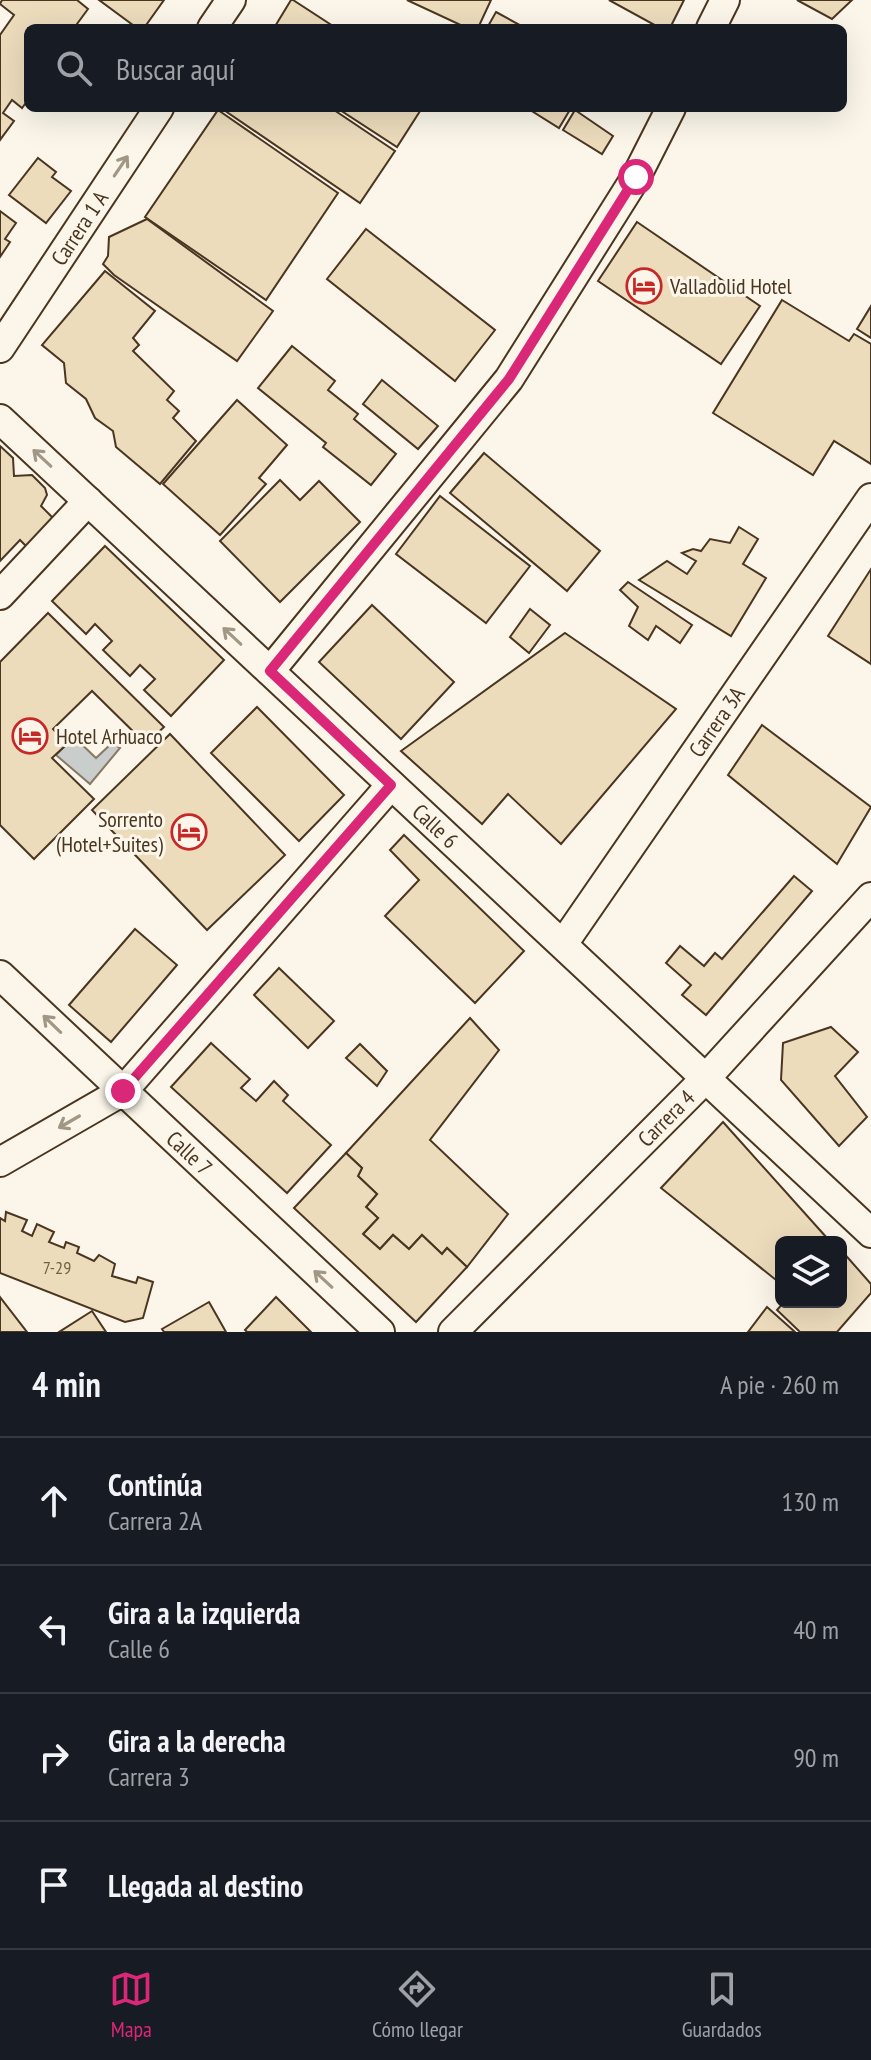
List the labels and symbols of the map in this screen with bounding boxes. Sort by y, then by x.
one-way arrow [112,156,129,178]
route start [618,159,654,195]
street label: Carrera 1 A [45,185,115,271]
hotel icon: Valladolid Hotel [625,267,663,305]
place label: Valladolid Hotel [669,272,793,300]
one-way arrow [33,450,53,468]
one-way arrow [222,626,242,645]
street label: Carrera 3A [682,681,751,763]
hotel icon: Hotel Arhuaco [11,717,49,755]
place label: Hotel Arhuaco [56,722,163,750]
street label: Calle 6 [407,798,464,854]
place label: Sorrento (Hotel+Suites) [56,805,164,858]
hotel icon: Sorrento (Hotel+Suites) [170,813,208,851]
one-way arrow [43,1015,62,1034]
route end [105,1073,141,1109]
street label: Carrera 4 [632,1084,701,1152]
one-way arrow [58,1114,81,1130]
street label: Calle 7 [161,1125,218,1181]
house number: 7-29 [43,1256,71,1279]
one-way arrow [313,1269,333,1288]

